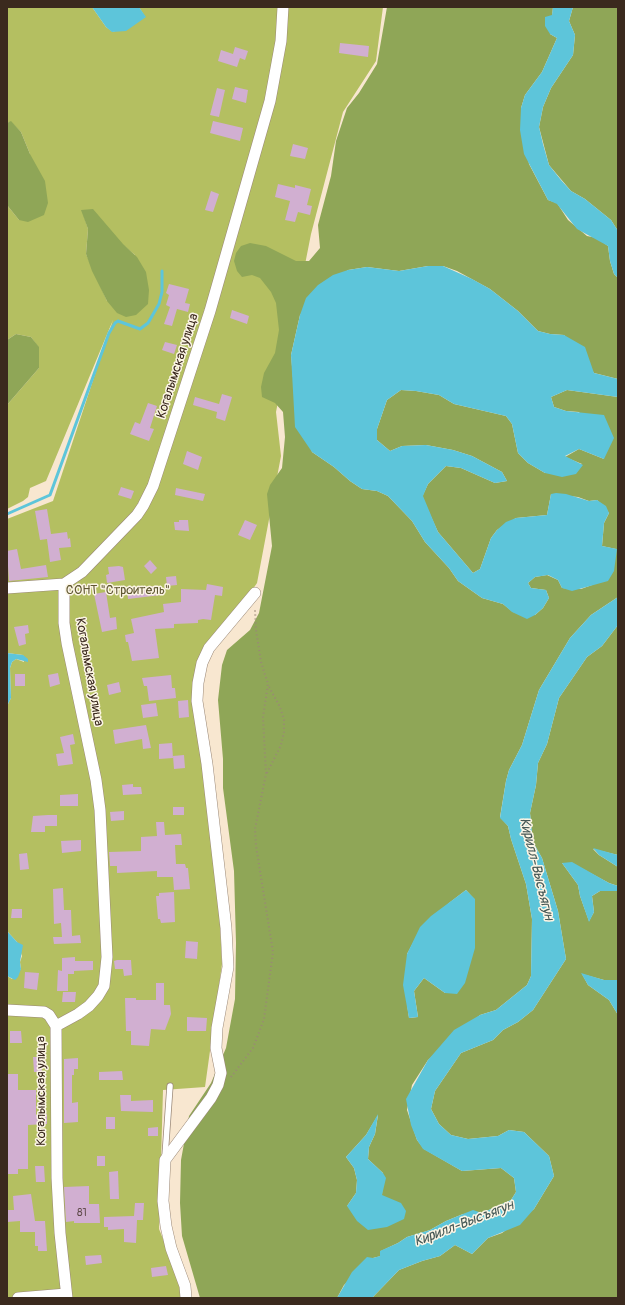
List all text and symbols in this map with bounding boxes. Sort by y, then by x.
street label: Когалымская улица [154,312,202,420]
park label: СОНТ "Строитель" [66,583,170,599]
street label: Когалымская улица [72,617,106,727]
water label: Кирилл-Высъягун [515,816,557,922]
street label: Когалымская улица [34,1036,50,1146]
water label: Кирилл-Высъягун [412,1197,516,1251]
house number: 81 [77,1206,87,1220]

